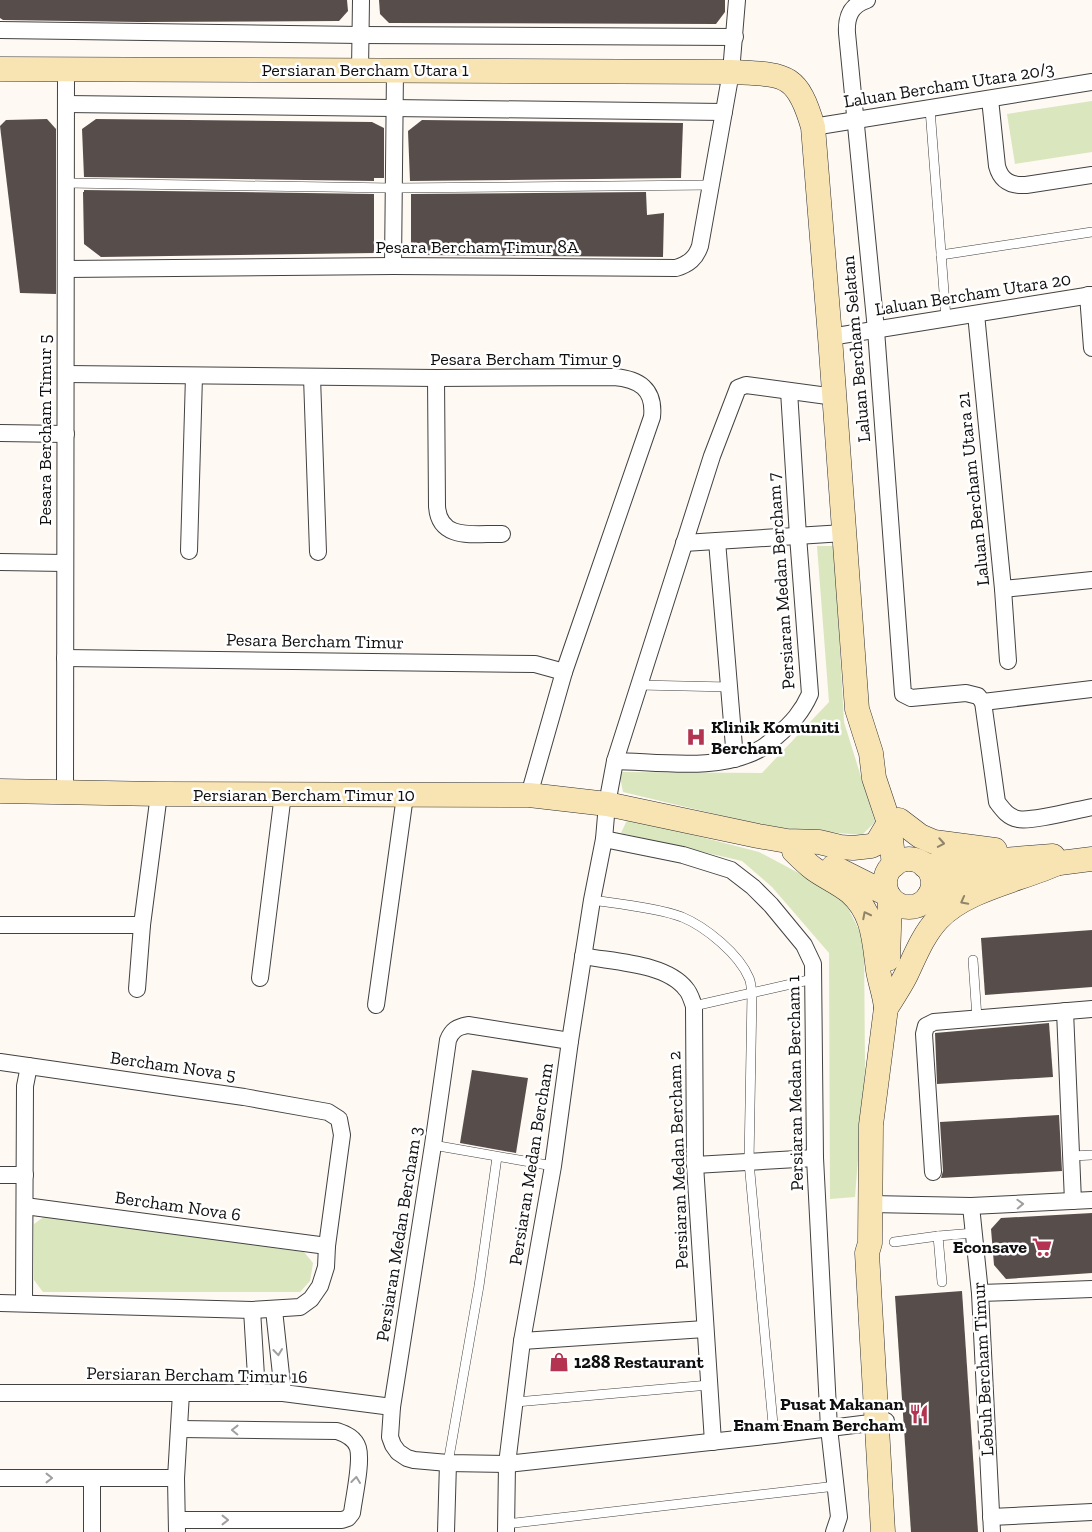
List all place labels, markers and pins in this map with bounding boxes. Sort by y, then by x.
place label: Klinik Komuniti Bercham [711,716,840,759]
hospital icon: Klinik Komuniti Bercham [685,726,707,748]
place label: Econsave [953,1236,1027,1258]
supermarket icon: Econsave [1031,1236,1053,1258]
shop icon: 1288 Restaurant [548,1351,570,1373]
place label: 1288 Restaurant [574,1351,705,1373]
place label: Pusat Makanan Enam Enam Bercham [733,1393,904,1436]
restaurant icon: Pusat Makanan Enam Enam Bercham [908,1403,930,1425]

